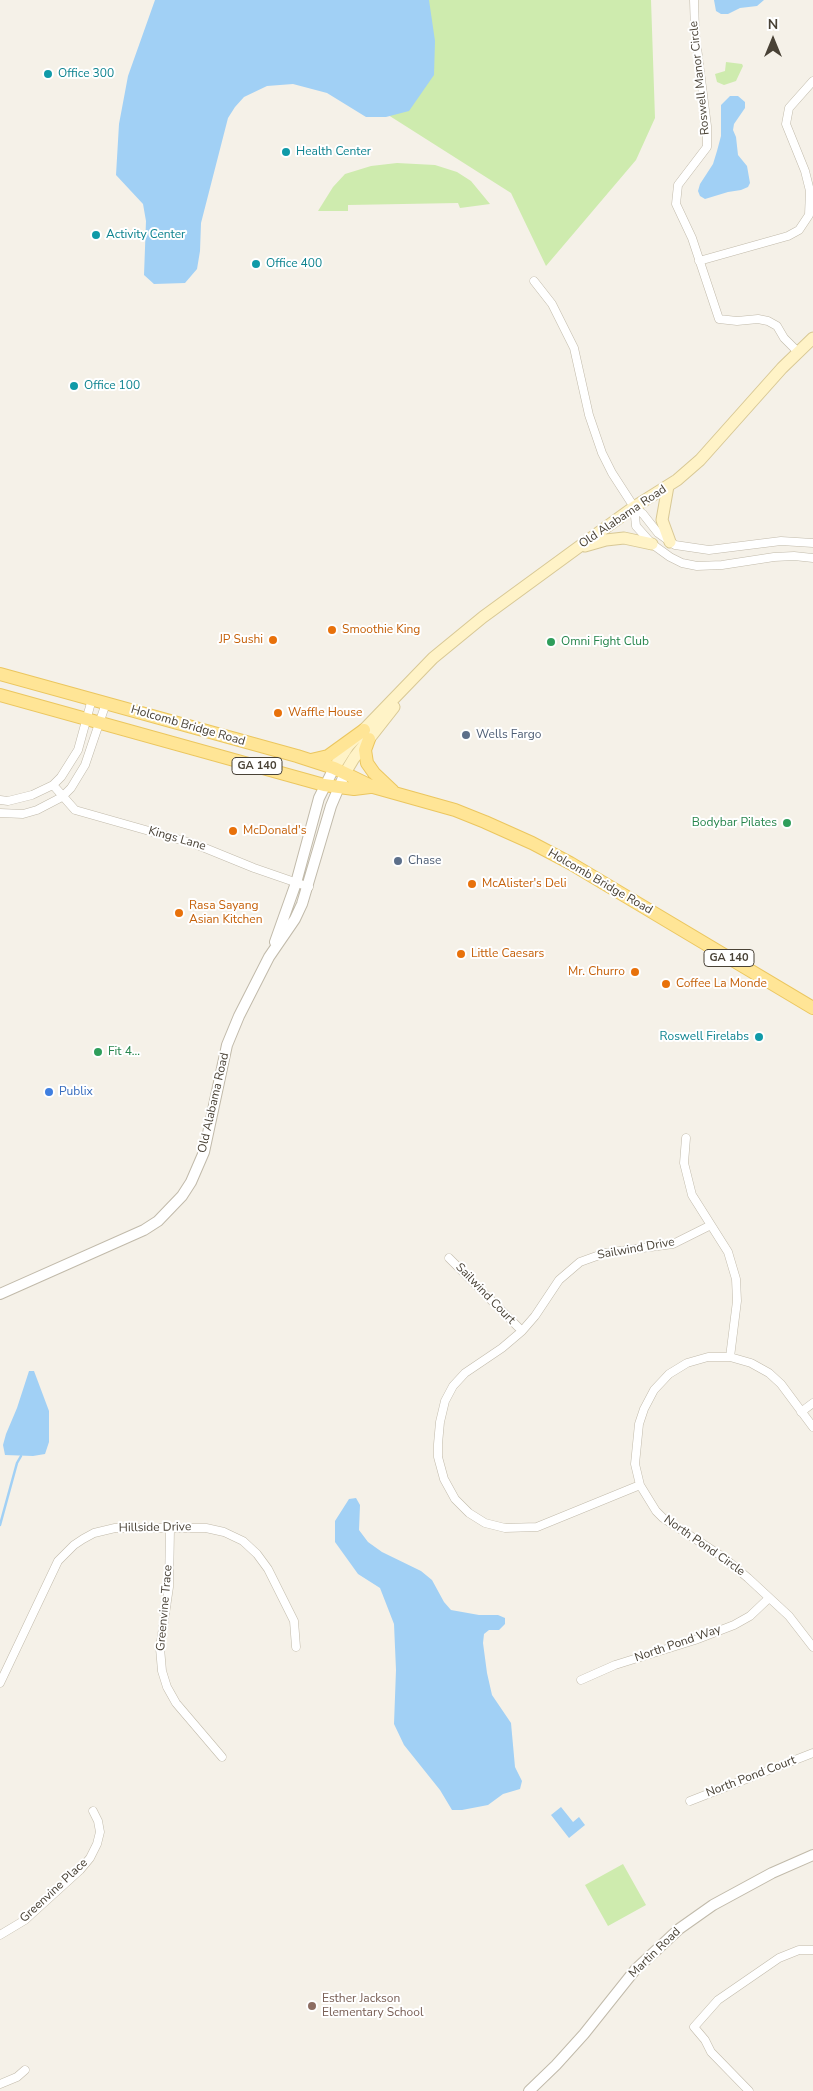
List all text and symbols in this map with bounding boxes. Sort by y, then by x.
north arrow [748,15,798,65]
text: N [768,15,778,34]
street label: Roswell Manor Circle [687,20,713,136]
place label: Office 300 [58,67,114,81]
marker: Office 300 [42,68,54,80]
place label: Health Center [296,145,371,159]
marker: Health Center [280,146,292,158]
place label: Activity Center [106,228,185,242]
marker: Activity Center [90,229,102,241]
place label: Office 400 [266,257,322,271]
marker: Office 400 [250,258,262,270]
place label: Office 100 [84,379,140,393]
marker: Office 100 [68,380,80,392]
street label: Old Alabama Road [577,482,669,552]
place label: Smoothie King [342,623,420,637]
marker: Smoothie King [326,624,338,636]
place label: JP Sushi [219,633,263,647]
marker: JP Sushi [267,634,279,646]
place label: Omni Fight Club [561,635,649,649]
marker: Omni Fight Club [545,636,557,648]
street label: Holcomb Bridge Road [129,703,247,749]
place label: Waffle House [288,706,362,720]
marker: Waffle House [272,707,284,719]
place label: Wells Fargo [476,728,541,742]
marker: Wells Fargo [460,729,472,741]
road number: GA 140 [232,758,282,774]
place label: Bodybar Pilates [692,816,777,830]
marker: Bodybar Pilates [781,817,793,829]
street label: Kings Lane [147,824,207,854]
place label: McDonald's [243,824,306,838]
marker: McDonald's [227,825,239,837]
street label: Holcomb Bridge Road [545,846,655,918]
place label: Chase [408,854,441,868]
marker: Chase [392,855,404,867]
place label: McAlister's Deli [482,877,567,891]
marker: McAlister's Deli [466,878,478,890]
place label: Rasa Sayang Asian Kitchen [189,899,262,927]
marker: Rasa Sayang Asian Kitchen [173,907,185,919]
place label: Little Caesars [471,947,544,961]
marker: Little Caesars [455,948,467,960]
road number: GA 140 [704,950,754,966]
place label: Mr. Churro [568,965,625,979]
marker: Mr. Churro [629,966,641,978]
place label: Coffee La Monde [676,977,767,991]
marker: Coffee La Monde [660,978,672,990]
place label: Roswell Firelabs [660,1030,749,1044]
marker: Roswell Firelabs [753,1031,765,1043]
place label: Fit 4... [108,1045,140,1059]
marker: Fit 4... [92,1046,104,1058]
street label: Old Alabama Road [195,1051,233,1155]
place label: Publix [59,1085,93,1099]
marker: Publix [43,1086,55,1098]
street label: Sailwind Drive [596,1235,676,1263]
street label: Sailwind Court [452,1260,518,1328]
street label: North Pond Circle [661,1513,747,1579]
street label: Hillside Drive [119,1520,191,1536]
street label: Greenvine Trace [154,1564,176,1652]
street label: North Pond Way [633,1623,723,1665]
street label: North Pond Court [704,1753,798,1801]
street label: Greenvine Place [17,1856,91,1926]
street label: Martin Road [626,1925,684,1981]
place label: Esther Jackson Elementary School [322,1992,423,2020]
marker: Esther Jackson Elementary School [306,2000,318,2012]

